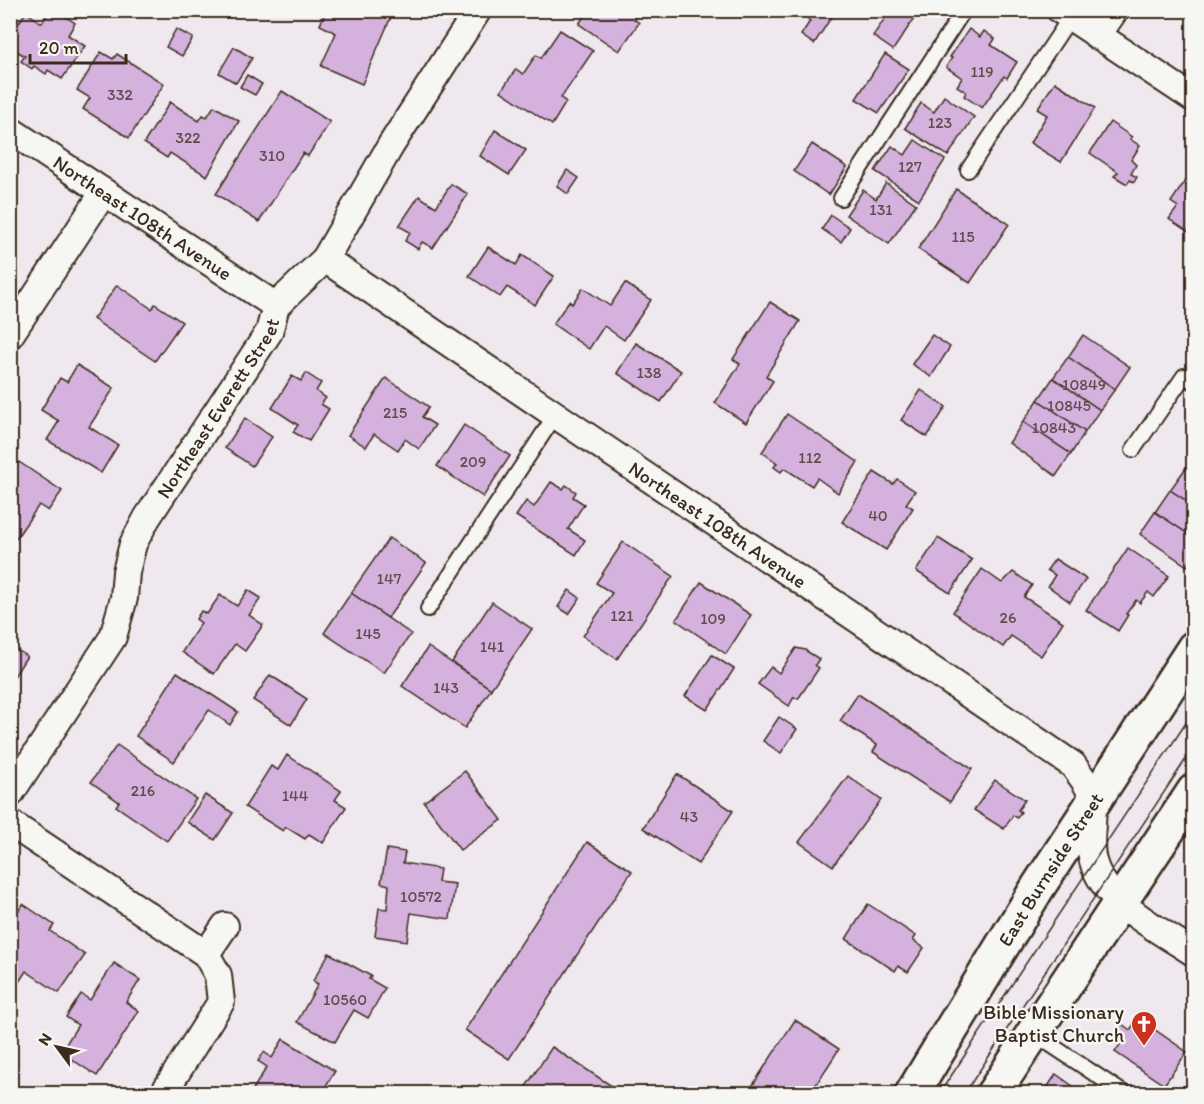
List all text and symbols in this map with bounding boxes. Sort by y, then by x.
scale bar [30,27,126,65]
text: 20 m [39,37,79,59]
house number: 119 [970,62,994,81]
house number: 332 [107,85,134,104]
house number: 123 [928,113,953,132]
house number: 322 [175,128,201,147]
house number: 310 [259,146,285,165]
street label: Northeast 108th Avenue [49,150,237,286]
house number: 127 [898,157,922,176]
house number: 131 [869,200,893,219]
house number: 115 [951,227,975,246]
street label: Northeast Everett Street [151,316,284,503]
house number: 138 [637,363,662,382]
house number: 10849 [1062,375,1106,394]
house number: 10845 [1047,396,1091,415]
house number: 215 [383,403,407,422]
house number: 10843 [1032,418,1076,437]
house number: 112 [798,448,822,467]
house number: 209 [460,452,486,471]
street label: Northeast 108th Avenue [624,456,811,593]
house number: 40 [868,506,888,525]
house number: 147 [377,569,402,588]
house number: 121 [610,606,634,625]
house number: 26 [1000,608,1016,627]
house number: 109 [700,609,726,628]
house number: 145 [355,624,381,643]
house number: 141 [480,637,505,656]
house number: 143 [433,678,459,697]
house number: 216 [131,781,155,800]
house number: 144 [282,786,309,805]
street label: East Burnside Street [993,788,1108,951]
house number: 43 [680,807,698,826]
house number: 10572 [400,887,443,906]
house number: 10560 [323,990,367,1009]
place label: Bible Missionary Baptist Church [983,1000,1125,1047]
church icon: Bible Missionary Baptist Church [1129,1009,1159,1047]
north arrow [27,1017,87,1077]
text: N [34,1029,56,1049]

